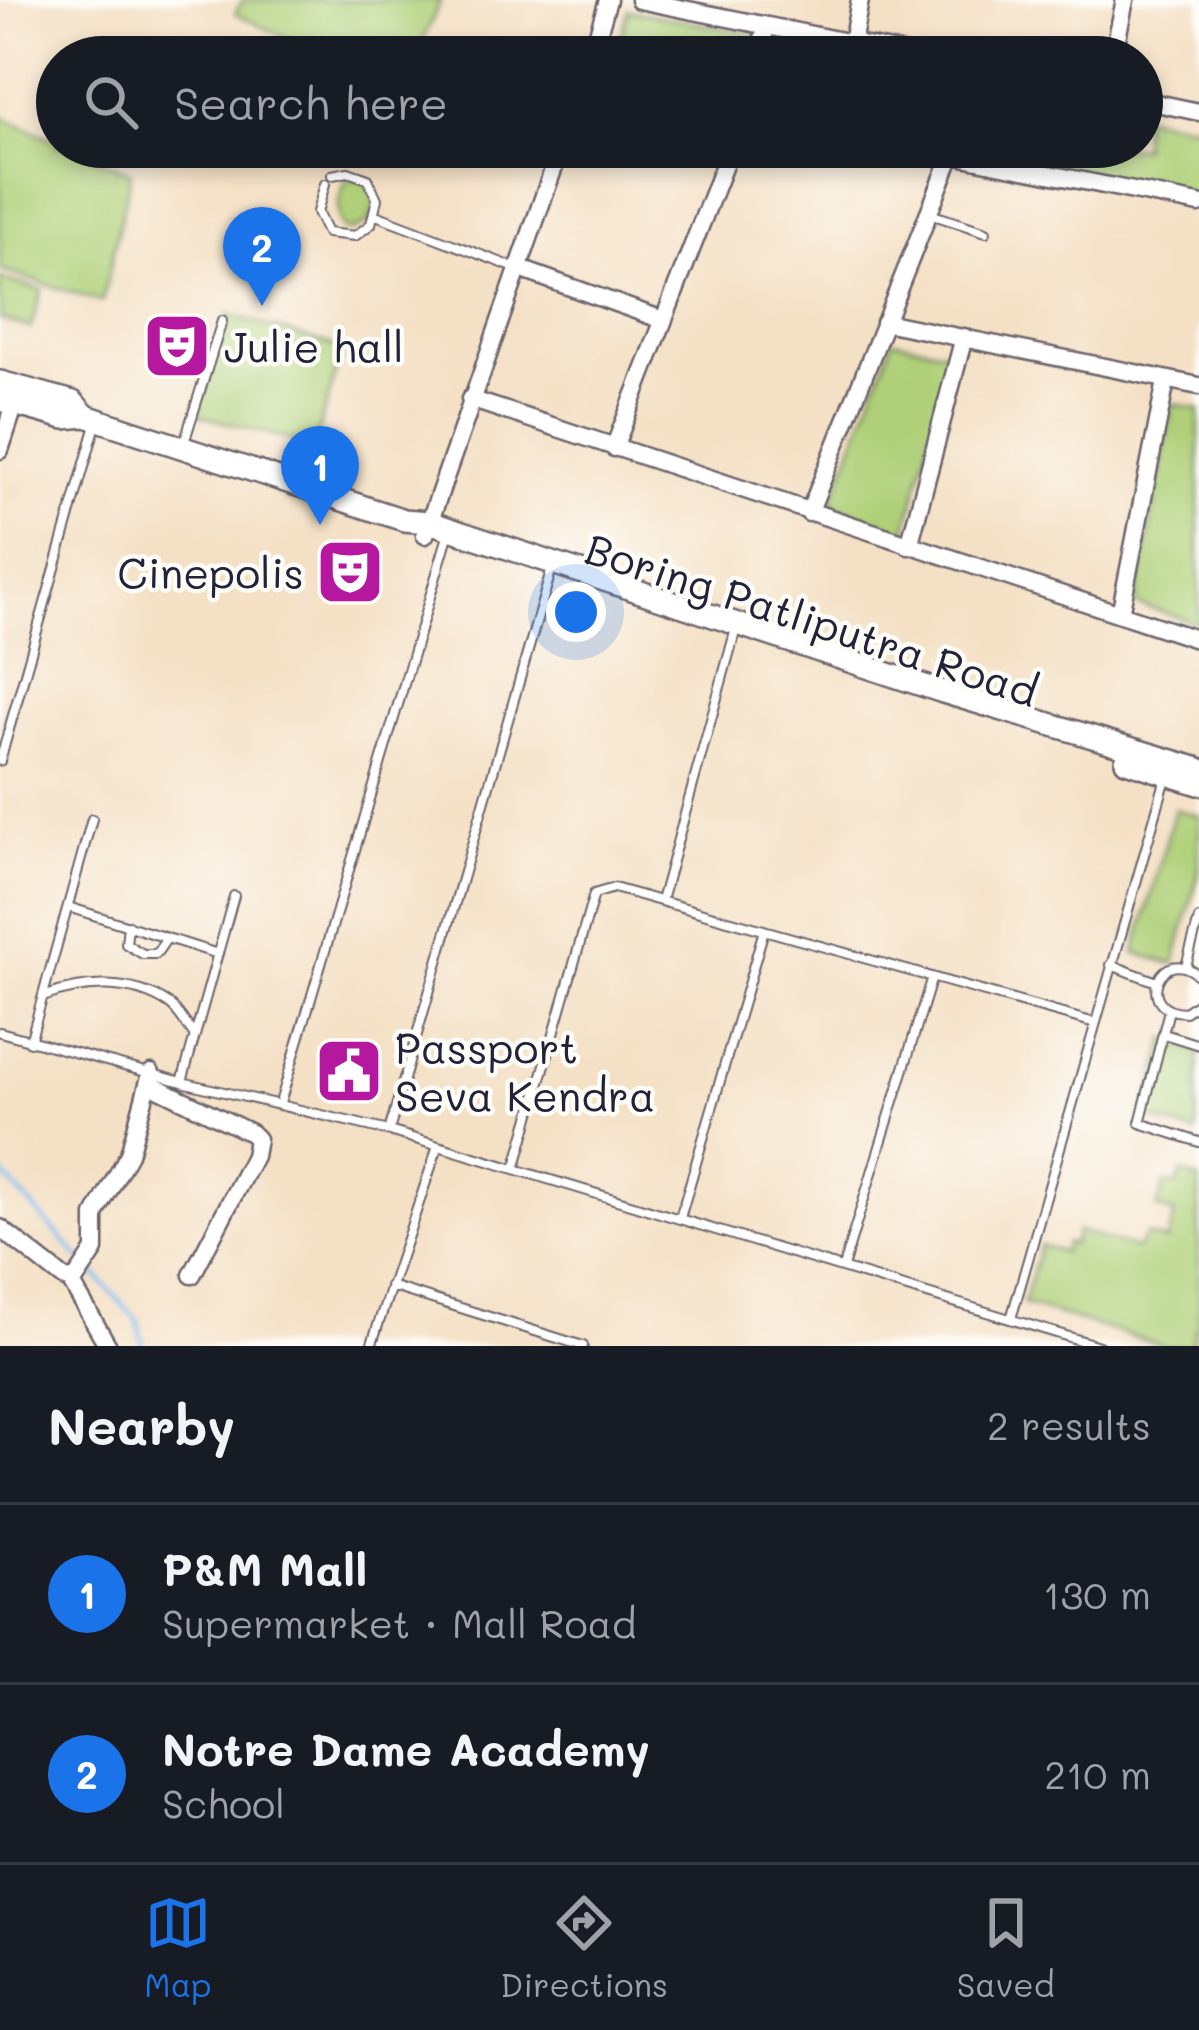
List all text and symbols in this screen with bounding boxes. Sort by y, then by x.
search box [36,36,1163,168]
icon: search [78,69,144,135]
text: Search here [174,73,448,131]
pin: 2 [223,207,301,306]
theatre icon: Julie hall [142,311,212,381]
place label: Julie hall [224,319,404,374]
pin: 1 [281,426,359,525]
street label: Boring Patliputra Road [579,520,1045,718]
theatre icon: Cinepolis [315,537,385,607]
place label: Cinepolis [117,545,304,600]
your location [546,582,606,642]
place label: Passport Seva Kendra [395,1020,655,1123]
public building icon: Passport Seva Kendra [314,1036,384,1106]
text: Nearby [48,1391,235,1458]
text: 2 results [987,1399,1151,1450]
text: P&M Mall [162,1539,367,1597]
text: 1 [78,1568,96,1619]
text: 130 m [1043,1568,1151,1619]
text: Supermarket · Mall Road [162,1597,637,1648]
text: Notre Dame Academy [162,1719,650,1777]
text: 2 [76,1748,98,1799]
text: 210 m [1044,1748,1151,1799]
text: School [162,1777,285,1828]
tab: Map [144,1890,212,2005]
tab: Directions [500,1890,668,2005]
tab: Saved [957,1890,1055,2005]

